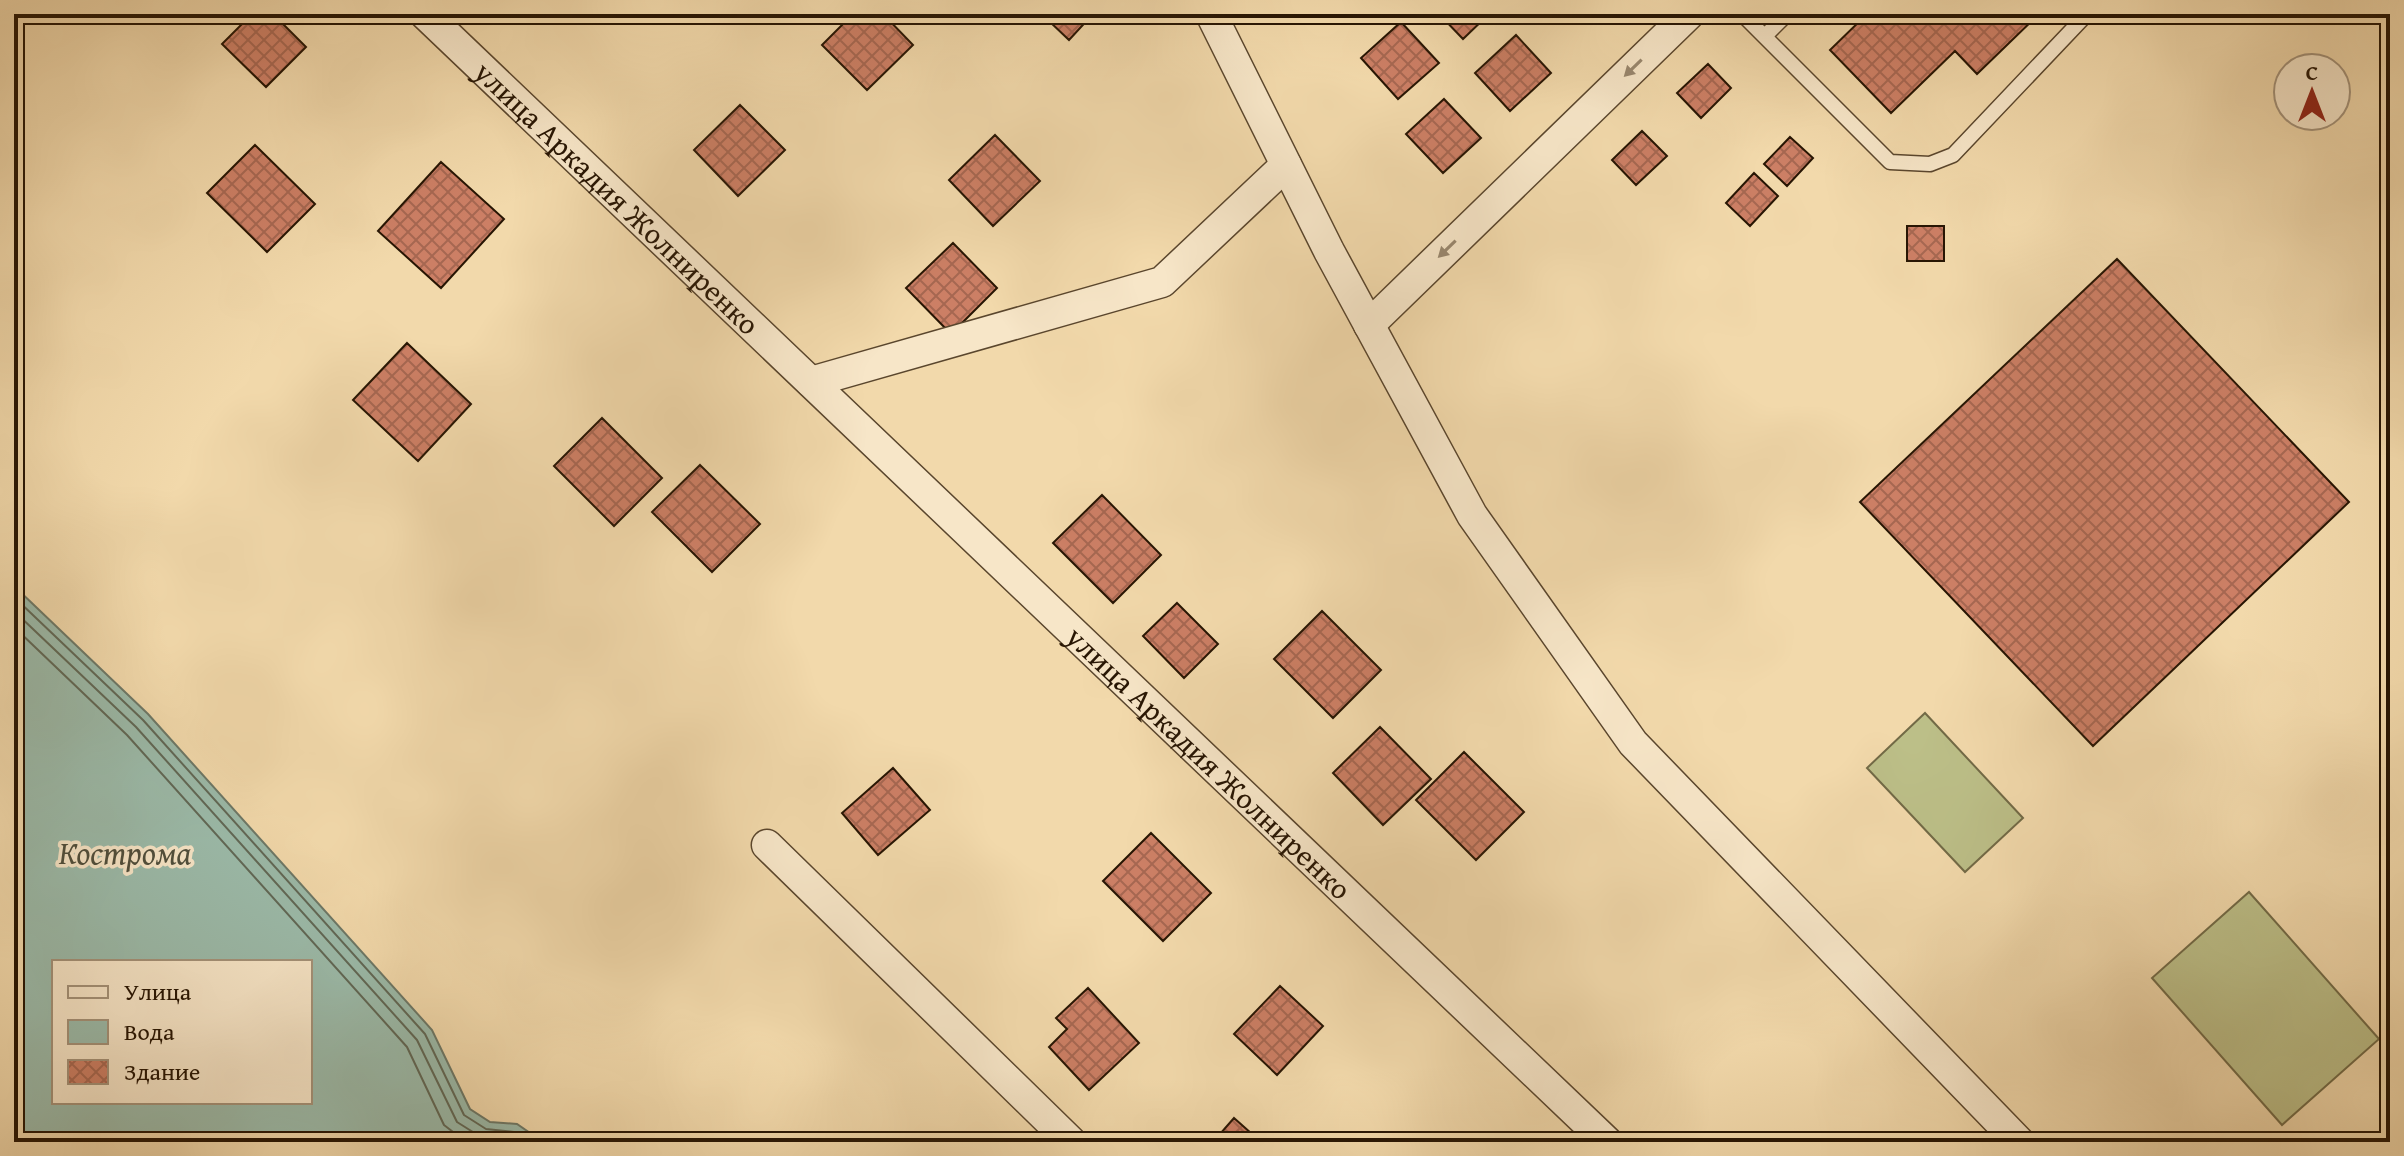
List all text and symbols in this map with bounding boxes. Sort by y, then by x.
street label: улица Аркадия Жолниренко [464,50,770,345]
north arrow [2272,52,2352,132]
text: С [2306,56,2318,88]
one-way arrow [1624,59,1643,77]
one-way arrow [1437,240,1456,258]
street label: улица Аркадия Жолниренко [1056,614,1362,910]
water label: Кострома [59,829,192,876]
legend [52,960,312,1104]
text: Улица [124,974,192,1009]
text: Вода [124,1014,175,1049]
text: Здание [124,1054,200,1089]

